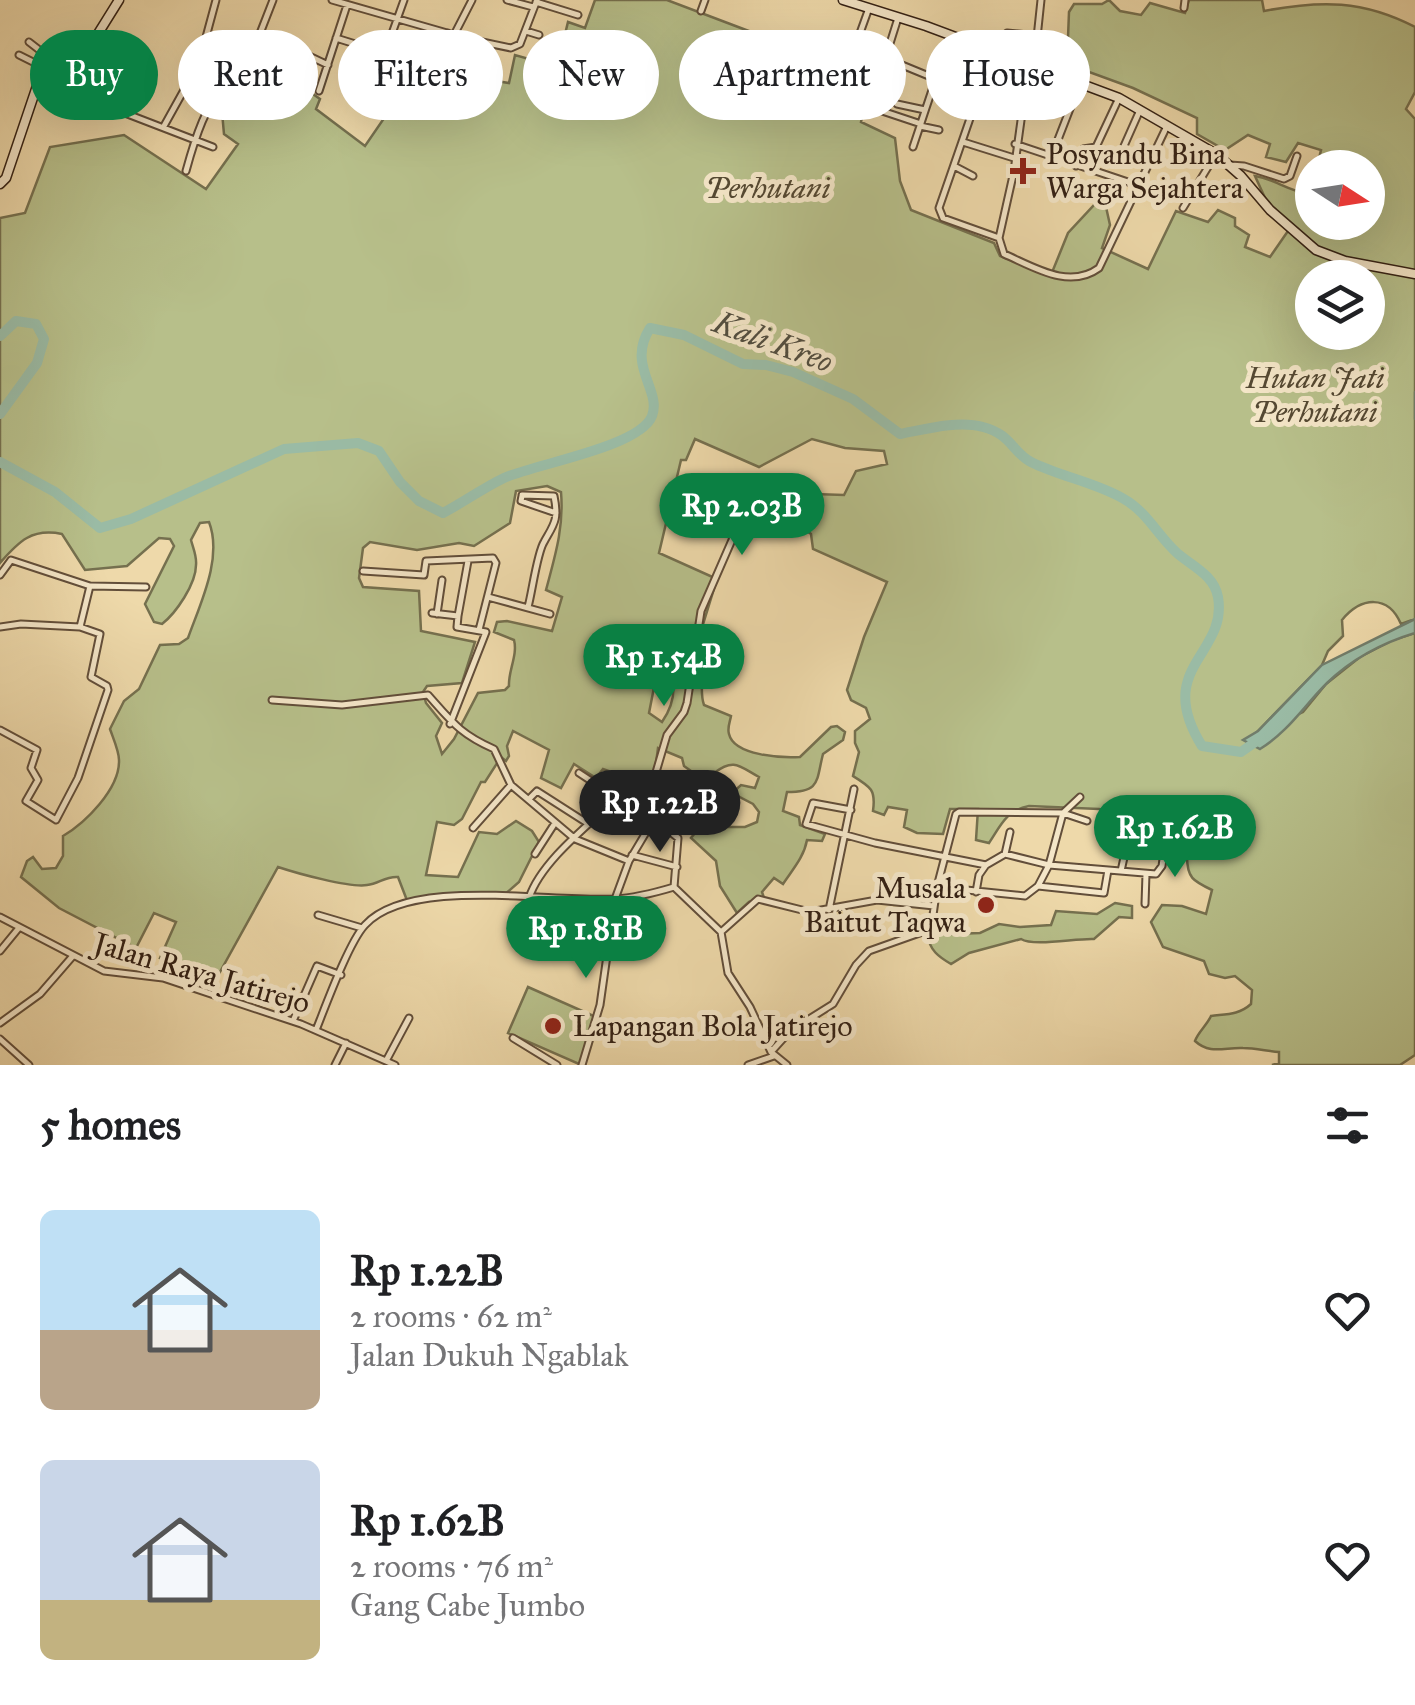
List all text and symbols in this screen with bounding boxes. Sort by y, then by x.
chip: Buy [30,30,158,120]
chip: Rent [178,30,318,120]
chip: Filters [338,30,503,120]
chip: New [523,30,659,120]
chip: Apartment [679,30,906,120]
chip: House [926,30,1090,120]
place label: Posyandu Bina Warga Sejahtera [1046,136,1244,206]
north arrow [1295,150,1385,240]
map controls [1295,150,1385,350]
marker: Posyandu Bina Warga Sejahtera [1010,158,1036,184]
park label: Perhutani [705,170,831,206]
button: layers [1295,260,1385,350]
water label: Kali Kreo [706,302,838,382]
park label: Hutan Jati Perhutani [1244,360,1385,430]
pin: Rp 2.03B [639,473,845,558]
text: Rp 2.03B [681,486,803,525]
pin: Rp 1.54B [561,624,767,709]
text: Rp 1.54B [605,637,723,676]
pin: Rp 1.22B [557,770,763,855]
text: Rp 1.22B [601,783,719,822]
pin: Rp 1.62B [1072,795,1278,880]
text: Rp 1.62B [1116,808,1234,847]
place label: Musala Baitut Taqwa [804,870,966,940]
marker: Musala Baitut Taqwa [975,894,997,916]
pin: Rp 1.81B [483,896,689,981]
text: Rp 1.81B [528,909,644,948]
street label: Jalan Raya Jatirejo [87,924,314,1021]
place label: Lapangan Bola Jatirejo [573,1008,853,1044]
marker: Lapangan Bola Jatirejo [542,1015,564,1037]
icon: filters [1320,1098,1375,1153]
text: 5 homes [40,1099,181,1151]
text: Rp 1.22B [350,1245,504,1297]
icon: home [120,1250,240,1370]
icon: heart [1320,1283,1375,1338]
text: 2 rooms · 62 m² [350,1297,552,1336]
text: Jalan Dukuh Ngablak [350,1336,629,1375]
text: Rp 1.62B [350,1495,505,1547]
icon: home [120,1500,240,1620]
icon: heart [1320,1533,1375,1588]
text: 2 rooms · 76 m² [350,1547,553,1586]
text: Gang Cabe Jumbo [350,1586,585,1625]

